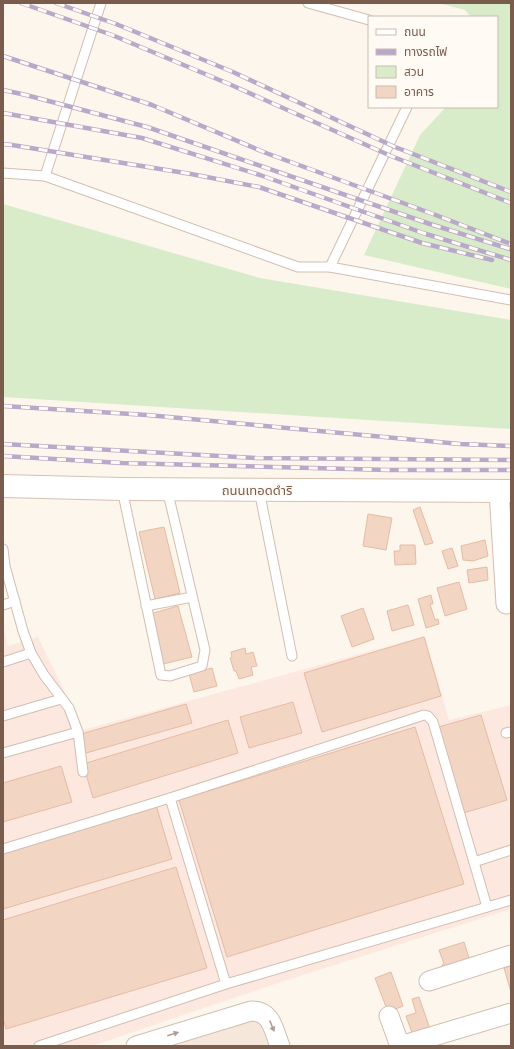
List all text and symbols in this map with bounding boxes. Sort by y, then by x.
legend [368,16,498,108]
text: ถนน [404,25,426,39]
text: ทางรถไฟ [404,45,447,59]
text: สวน [404,65,424,79]
text: อาคาร [404,85,434,99]
street label: ถนนเทอดดำริ [222,483,292,498]
one-way arrow [270,1021,276,1033]
one-way arrow [167,1031,179,1037]

